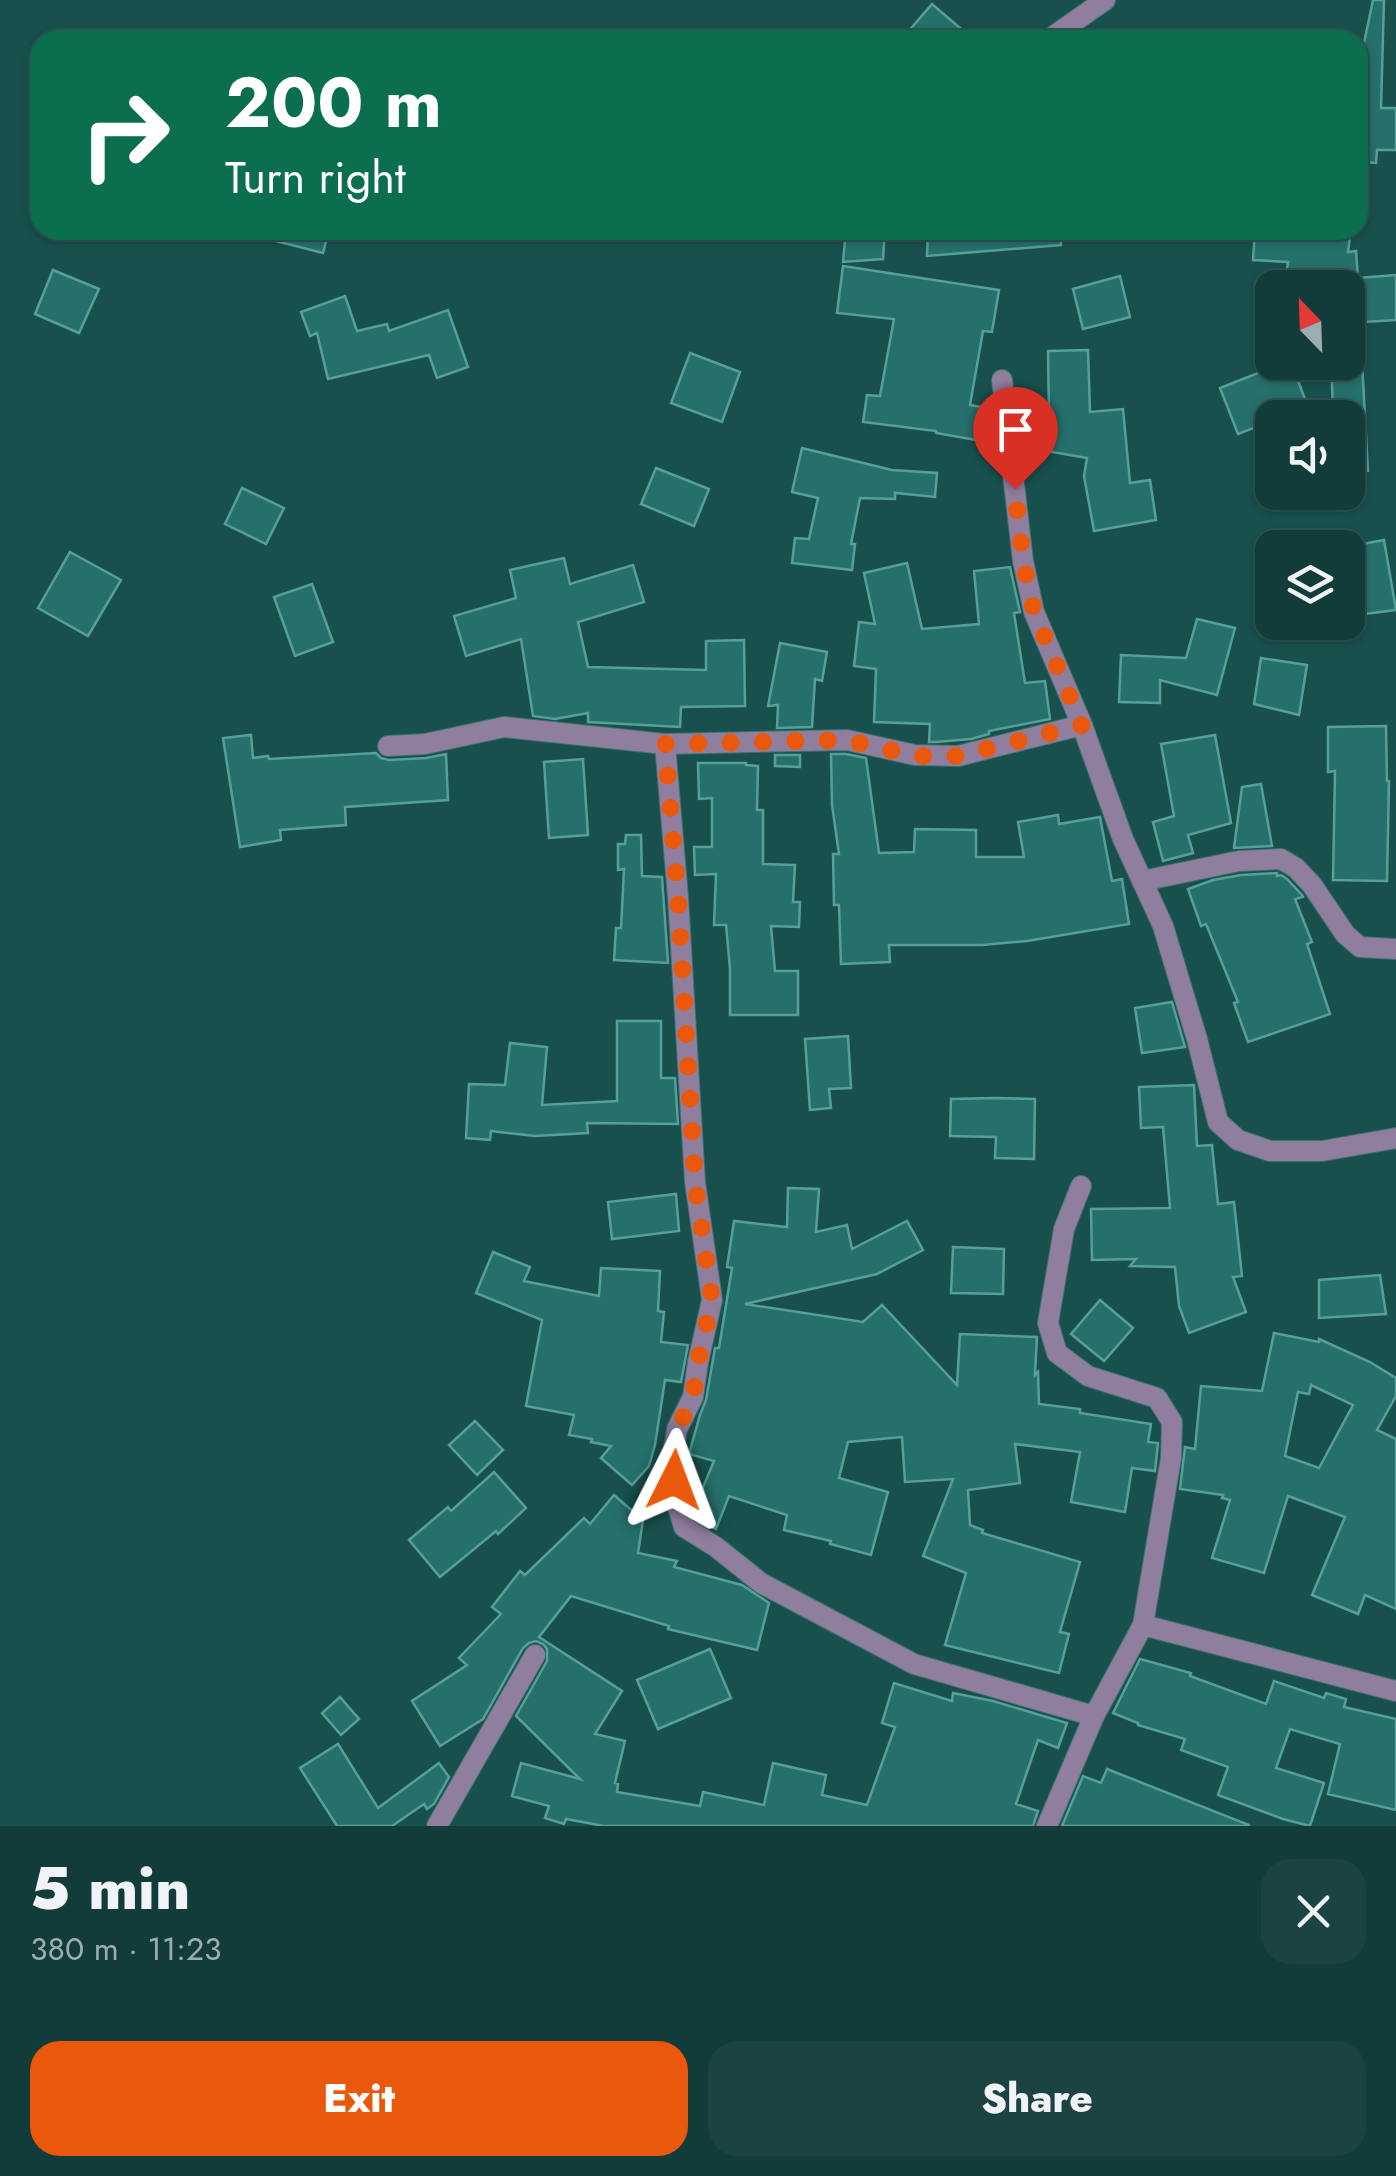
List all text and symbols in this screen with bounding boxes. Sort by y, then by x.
text: 200 m [225,52,442,153]
icon: right [60,70,190,200]
text: Turn right [225,145,406,210]
north arrow [1255,270,1365,380]
map controls [1255,270,1365,640]
pin [973,387,1058,490]
button: sound [1255,400,1365,510]
icon: arrive [988,402,1043,457]
button: layers [1255,530,1365,640]
position arrow [622,1428,726,1532]
text: 5 min [30,1845,190,1932]
button: close [1261,1859,1366,1964]
text: 380 m · 11:23 [30,1926,222,1972]
button: Exit [30,2041,688,2156]
button: Share [708,2041,1366,2156]

